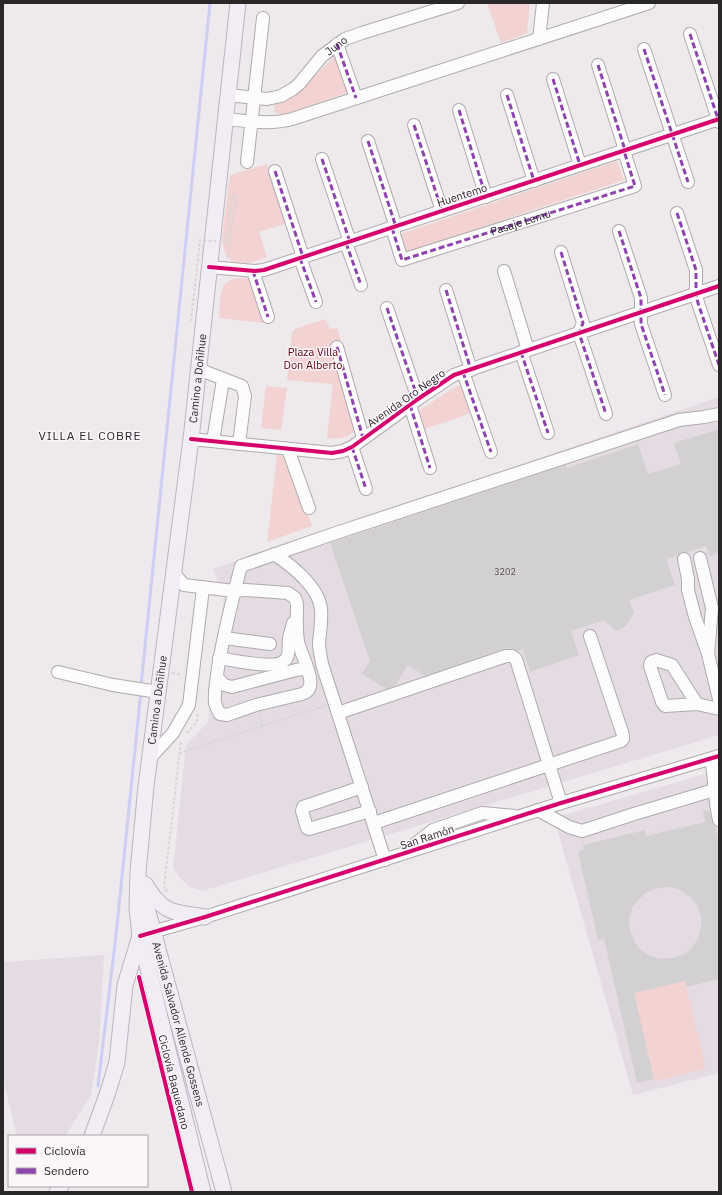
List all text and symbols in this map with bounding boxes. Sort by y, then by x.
street label: Juno [322,33,350,58]
street label: Huentemo [435,180,489,210]
street label: Pasaje Lemu [489,206,552,238]
street label: Camino a Doñihue [186,333,209,424]
park label: Plaza Villa Don Alberto [284,345,342,372]
street label: Avenida Oro Negro [364,366,448,430]
district label: VILLA EL COBRE [38,428,142,443]
house number: 3202 [494,566,516,577]
street label: Camino a Doñihue [144,655,170,745]
street label: San Ramón [398,822,456,852]
street label: Avenida Salvador Allende Gossens [149,940,207,1108]
street label: Ciclovía Baquedano [155,1033,193,1131]
legend [8,1135,148,1187]
text: Ciclovía [44,1143,86,1158]
text: Sendero [44,1163,89,1178]

